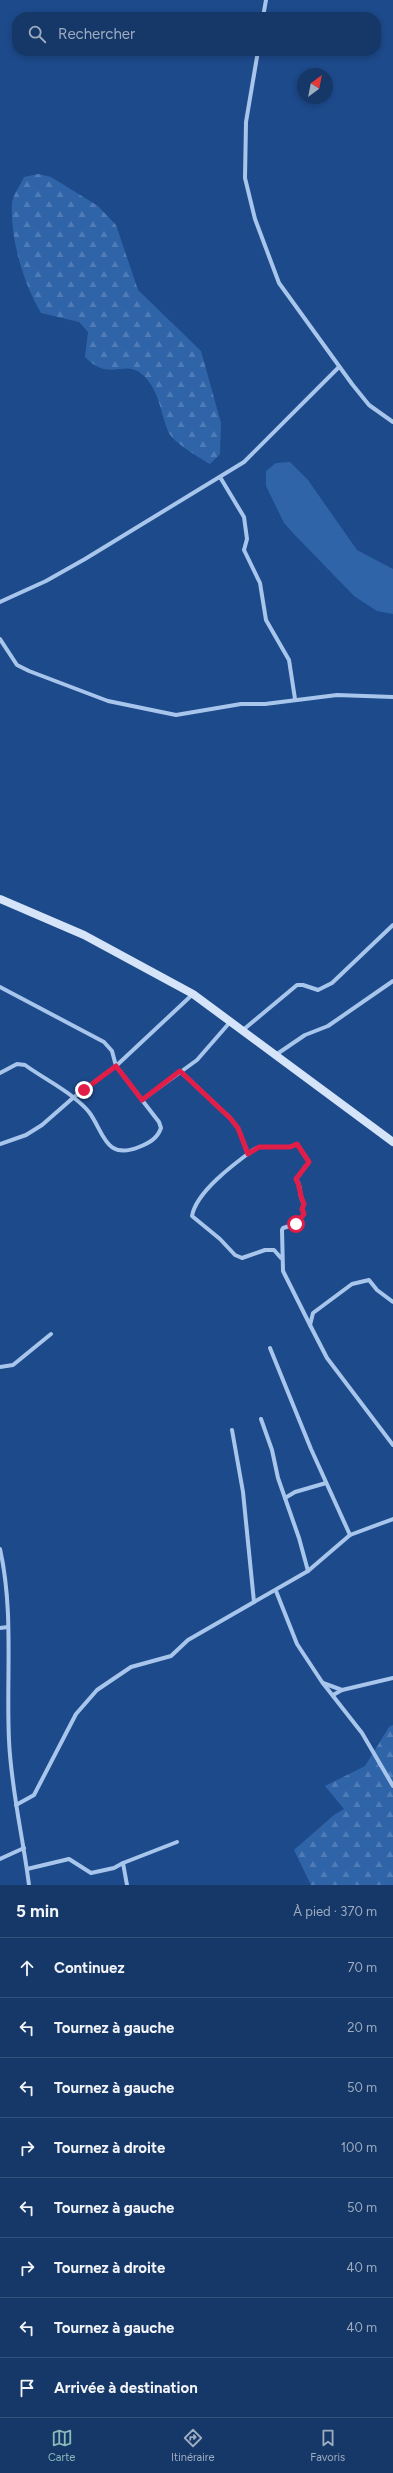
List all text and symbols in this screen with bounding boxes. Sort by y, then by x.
search box [12,12,381,56]
icon: search [26,23,48,45]
text: Rechercher [58,25,135,43]
north arrow [297,68,333,104]
route end [75,1081,93,1099]
route start [287,1215,305,1233]
text: 5 min [16,1901,59,1921]
text: À pied · 370 m [293,1904,377,1919]
icon: ahead [16,1957,38,1979]
text: Continuez [54,1959,125,1977]
text: 70 m [347,1960,377,1975]
icon: left [16,2017,38,2039]
text: Tournez à gauche [54,2019,174,2037]
text: 20 m [347,2020,377,2035]
icon: left [16,2077,38,2099]
text: Tournez à gauche [54,2079,174,2097]
text: 50 m [347,2080,377,2095]
icon: right [16,2137,38,2159]
text: Tournez à droite [54,2139,165,2157]
text: 100 m [341,2140,377,2155]
icon: left [16,2197,38,2219]
text: Tournez à gauche [54,2199,174,2217]
text: 50 m [347,2200,377,2215]
icon: right [16,2257,38,2279]
text: Tournez à droite [54,2259,165,2277]
text: 40 m [346,2260,377,2275]
icon: left [16,2317,38,2339]
text: Tournez à gauche [54,2319,174,2337]
text: 40 m [346,2320,377,2335]
icon: arrive [16,2377,38,2399]
text: Arrivée à destination [54,2379,198,2397]
tab: Carte [48,2427,75,2464]
tab: Itinéraire [171,2427,215,2464]
tab: Favoris [310,2427,345,2464]

